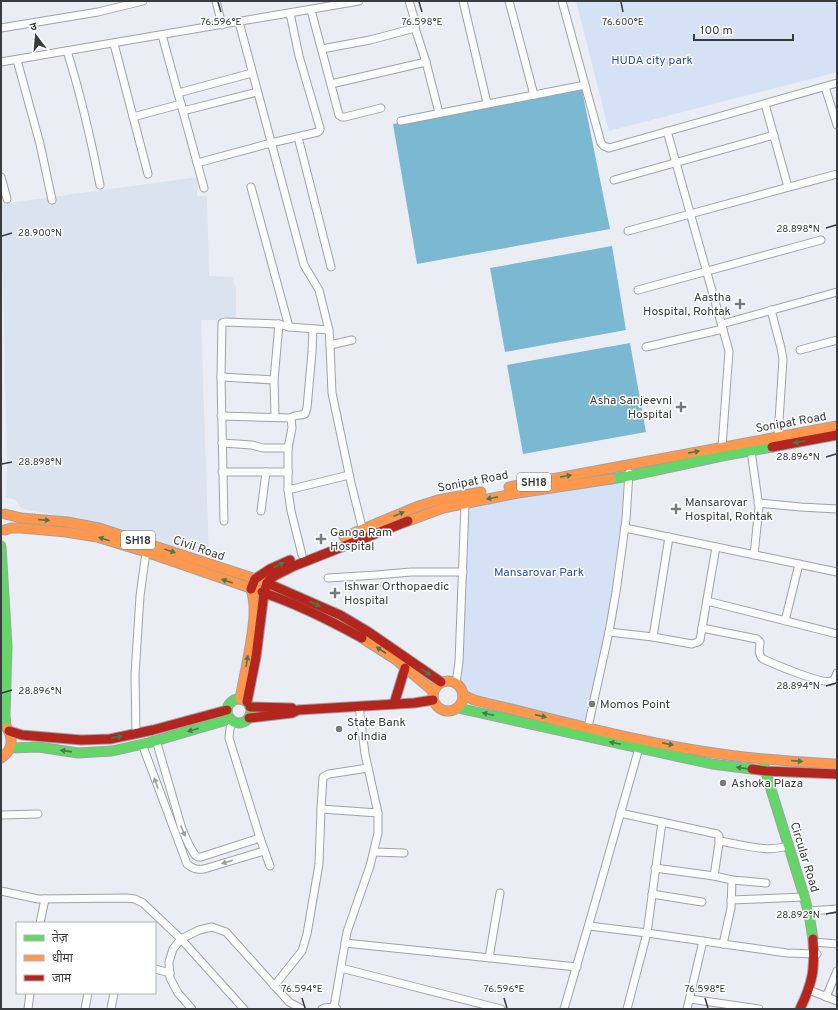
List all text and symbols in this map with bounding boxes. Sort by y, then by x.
north arrow [16,16,56,56]
text: 76.596°E [200,16,242,29]
text: 76.598°E [401,16,443,29]
text: 76.600°E [602,16,644,29]
scale bar [694,16,793,42]
text: उ [28,20,39,35]
text: 100 m [700,23,733,39]
park label: HUDA city park [611,53,693,69]
text: 28.898°N [776,223,820,236]
text: 28.900°N [18,227,62,240]
place label: Aastha Hospital, Rohtak [643,290,731,320]
marker: Aastha Hospital, Rohtak [734,298,746,310]
place label: Asha Sanjeevni Hospital [590,393,672,423]
marker: Asha Sanjeevni Hospital [675,401,687,413]
street label: Sonipat Road [755,409,828,437]
one-way arrow [793,439,805,445]
one-way arrow [688,449,700,455]
text: 28.896°N [776,451,820,464]
text: 28.898°N [18,456,62,469]
street label: Sonipat Road [437,467,510,497]
road number: SH18 [517,473,551,491]
one-way arrow [560,473,572,479]
one-way arrow [486,495,498,501]
place label: Mansarovar Hospital, Rohtak [685,495,773,525]
marker: Mansarovar Hospital, Rohtak [670,503,682,515]
one-way arrow [393,511,404,517]
one-way arrow [38,516,50,523]
place label: Ganga Ram Hospital [330,525,392,555]
road number: SH18 [121,531,155,549]
street label: Civil Road [171,533,227,565]
marker: Ganga Ram Hospital [315,533,327,545]
one-way arrow [98,536,110,542]
one-way arrow [164,548,176,554]
one-way arrow [273,561,285,568]
park label: Mansarovar Park [494,565,584,581]
one-way arrow [221,577,233,583]
place label: Ishwar Orthopaedic Hospital [344,579,449,609]
marker: Ishwar Orthopaedic Hospital [329,587,341,599]
one-way arrow [310,601,321,607]
one-way arrow [376,646,386,654]
one-way arrow [244,655,250,667]
one-way arrow [421,668,431,676]
text: 28.894°N [776,680,820,693]
text: 28.896°N [18,685,62,698]
place label: Momos Point [600,697,670,713]
marker: Momos Point [587,699,597,709]
one-way arrow [482,711,494,717]
one-way arrow [535,713,547,719]
place label: State Bank of India [347,715,406,745]
marker: State Bank of India [334,724,344,734]
one-way arrow [186,727,198,733]
one-way arrow [111,734,124,740]
one-way arrow [609,739,621,745]
one-way arrow [662,742,674,748]
one-way arrow [60,748,72,754]
one-way arrow [791,758,803,765]
one-way arrow [736,765,748,771]
one-way arrow [153,776,159,788]
place label: Ashoka Plaza [731,776,803,792]
marker: Ashoka Plaza [718,778,728,788]
street label: Circular Road [786,820,822,894]
one-way arrow [180,826,186,837]
one-way arrow [221,859,233,865]
text: 28.892°N [776,909,820,922]
legend [16,922,156,994]
text: तेज़ [52,930,69,947]
text: धीमा [52,950,74,967]
text: जाम [52,971,72,987]
text: 76.594°E [281,983,323,996]
text: 76.596°E [483,983,525,996]
text: 76.598°E [684,983,726,996]

